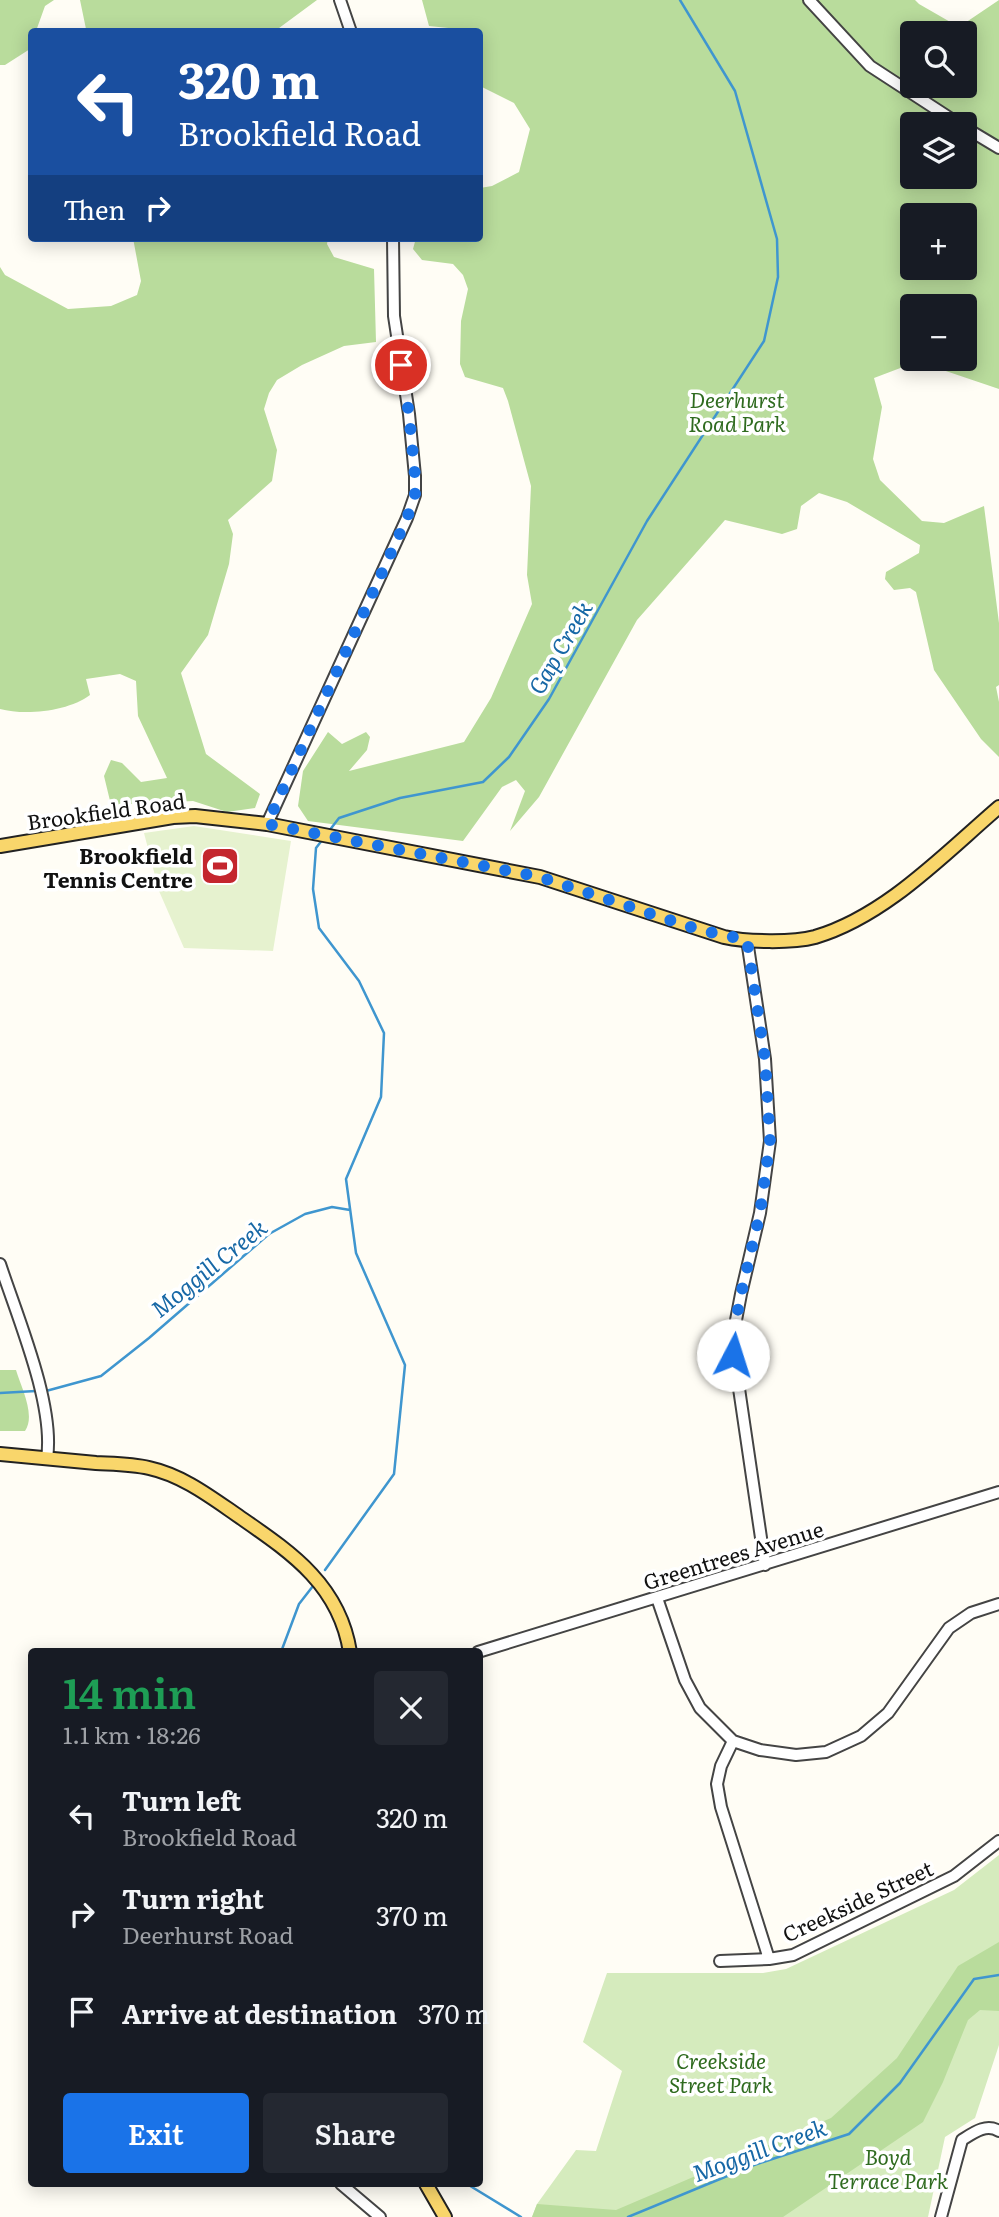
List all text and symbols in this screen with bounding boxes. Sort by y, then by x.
map controls [900,21,977,371]
button: search [900,21,977,98]
text: 320 m [178,41,320,114]
icon: left [63,56,154,147]
text: Brookfield Road [178,108,421,156]
button: layers [900,112,977,189]
text: Then [63,189,125,228]
icon: right [139,189,177,227]
button: + [900,203,977,280]
button: − [900,294,977,371]
pin [371,335,431,395]
icon: arrive [382,346,420,384]
park label: Deerhurst Road Park [688,383,786,438]
water label: Gap Creek [519,594,600,700]
street label: Brookfield Road [25,784,187,836]
place label: Brookfield Tennis Centre [43,839,193,894]
sports icon: Brookfield Tennis Centre [199,845,241,887]
water label: Moggill Creek [143,1209,274,1324]
position arrow [696,1318,770,1392]
street label: Greentrees Avenue [639,1512,827,1596]
text: 14 min [63,1660,196,1722]
button: close [374,1671,448,1745]
text: 1.1 km · 18:26 [63,1717,201,1751]
text: Turn left [122,1780,241,1819]
icon: left [63,1797,101,1835]
text: 320 m [376,1797,448,1836]
text: Brookfield Road [122,1819,297,1853]
street label: Creekside Street [777,1851,938,1948]
text: Turn right [122,1878,264,1917]
icon: right [63,1895,101,1933]
text: 370 m [376,1895,448,1934]
text: Deerhurst Road [122,1917,294,1951]
icon: arrive [63,1993,101,2031]
text: Arrive at destination [122,1993,397,2032]
text: 370 m [418,1993,490,2032]
park label: Creekside Street Park [669,2044,773,2099]
button: Exit [63,2093,249,2173]
button: Share [263,2093,448,2173]
water label: Moggill Creek [687,2109,831,2189]
park label: Boyd Terrace Park [828,2140,949,2195]

